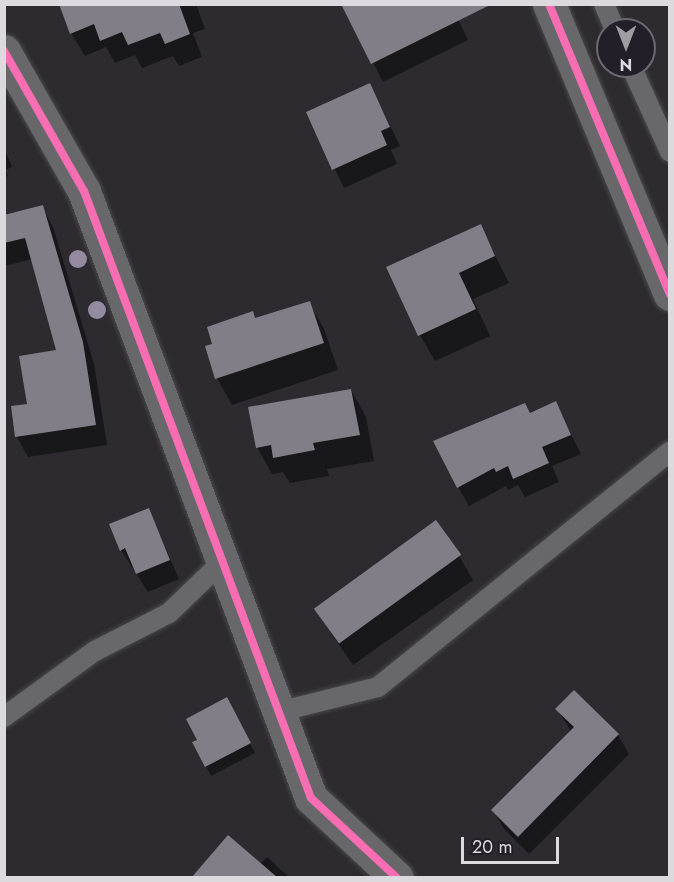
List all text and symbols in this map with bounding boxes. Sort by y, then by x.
north arrow [596,18,656,78]
text: N [620,53,632,76]
scale bar [464,825,562,863]
text: 20 m [472,834,512,860]

